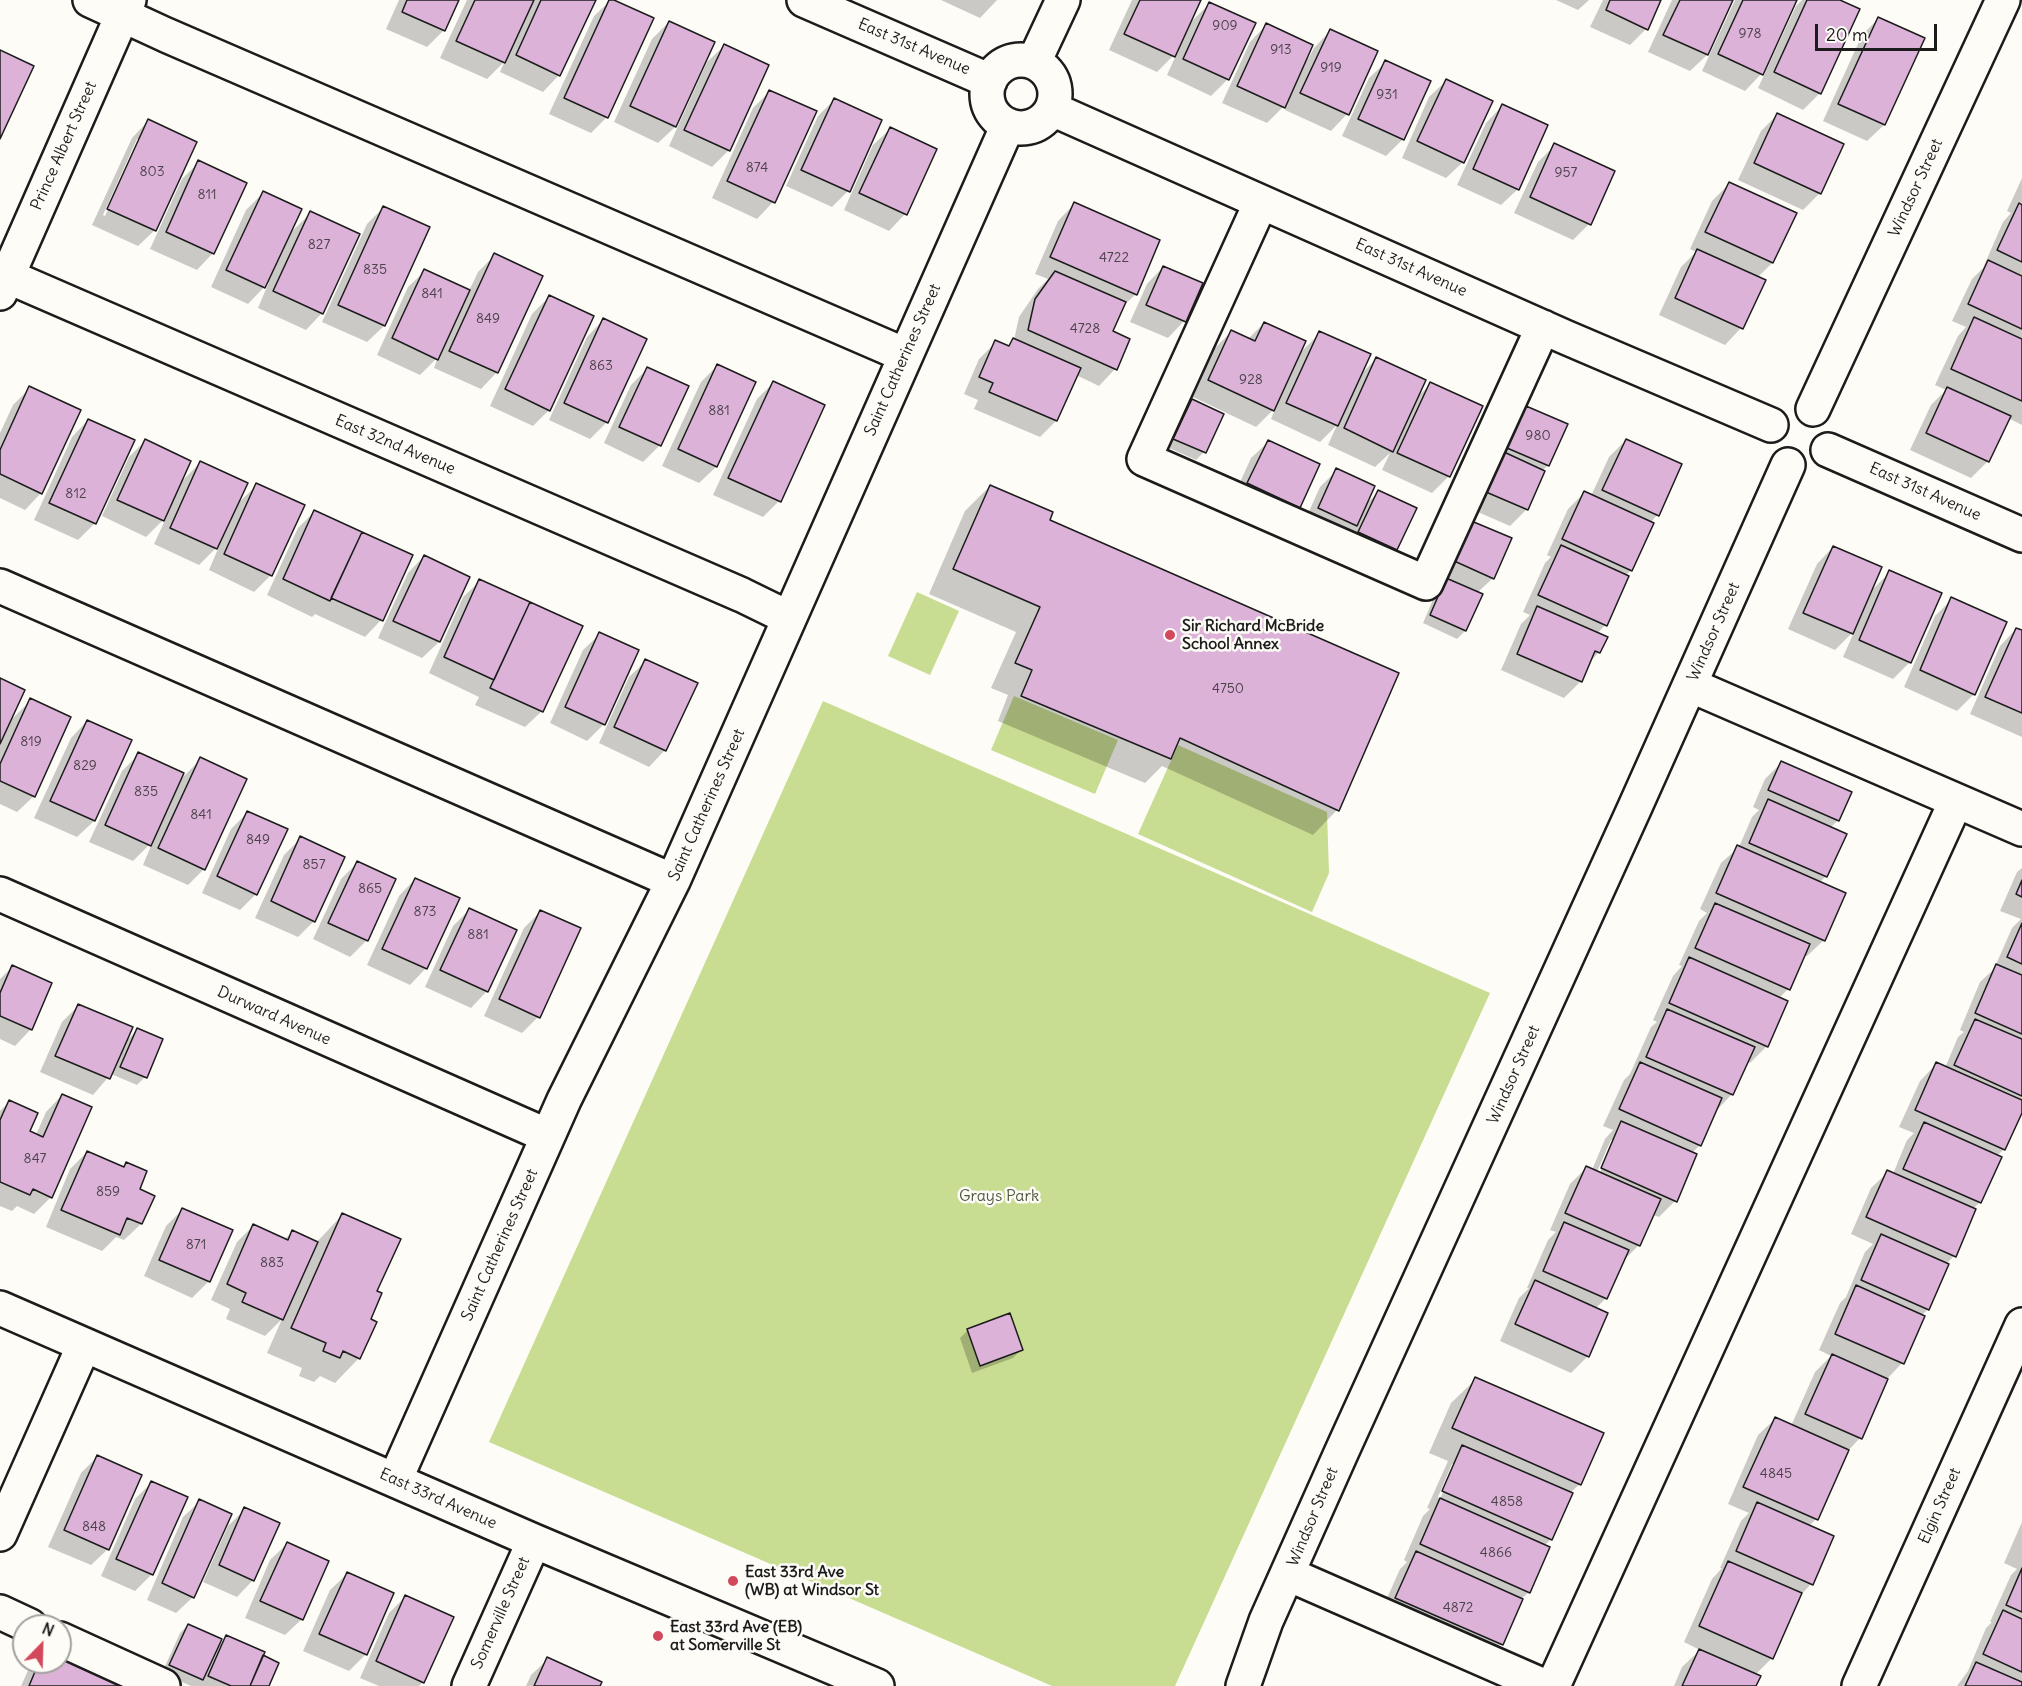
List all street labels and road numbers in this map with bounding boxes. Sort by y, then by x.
street label: East 31st Avenue [855,15,973,79]
street label: Prince Albert Street [27,79,101,213]
street label: Windsor Street [1885,136,1947,240]
street label: East 31st Avenue [1352,235,1470,301]
street label: Saint Catherines Street [861,281,945,439]
street label: East 32nd Avenue [332,411,458,479]
street label: East 31st Avenue [1866,459,1984,525]
street label: Windsor Street [1684,580,1744,684]
street label: Saint Catherines Street [665,726,749,884]
street label: Durward Avenue [214,982,334,1050]
street label: Windsor Street [1484,1023,1544,1127]
street label: Saint Catherines Street [458,1166,542,1324]
street label: Windsor Street [1283,1464,1343,1570]
street label: East 33rd Avenue [376,1465,500,1533]
street label: Elgin Street [1915,1465,1965,1547]
street label: Somerville Street [468,1554,534,1672]

